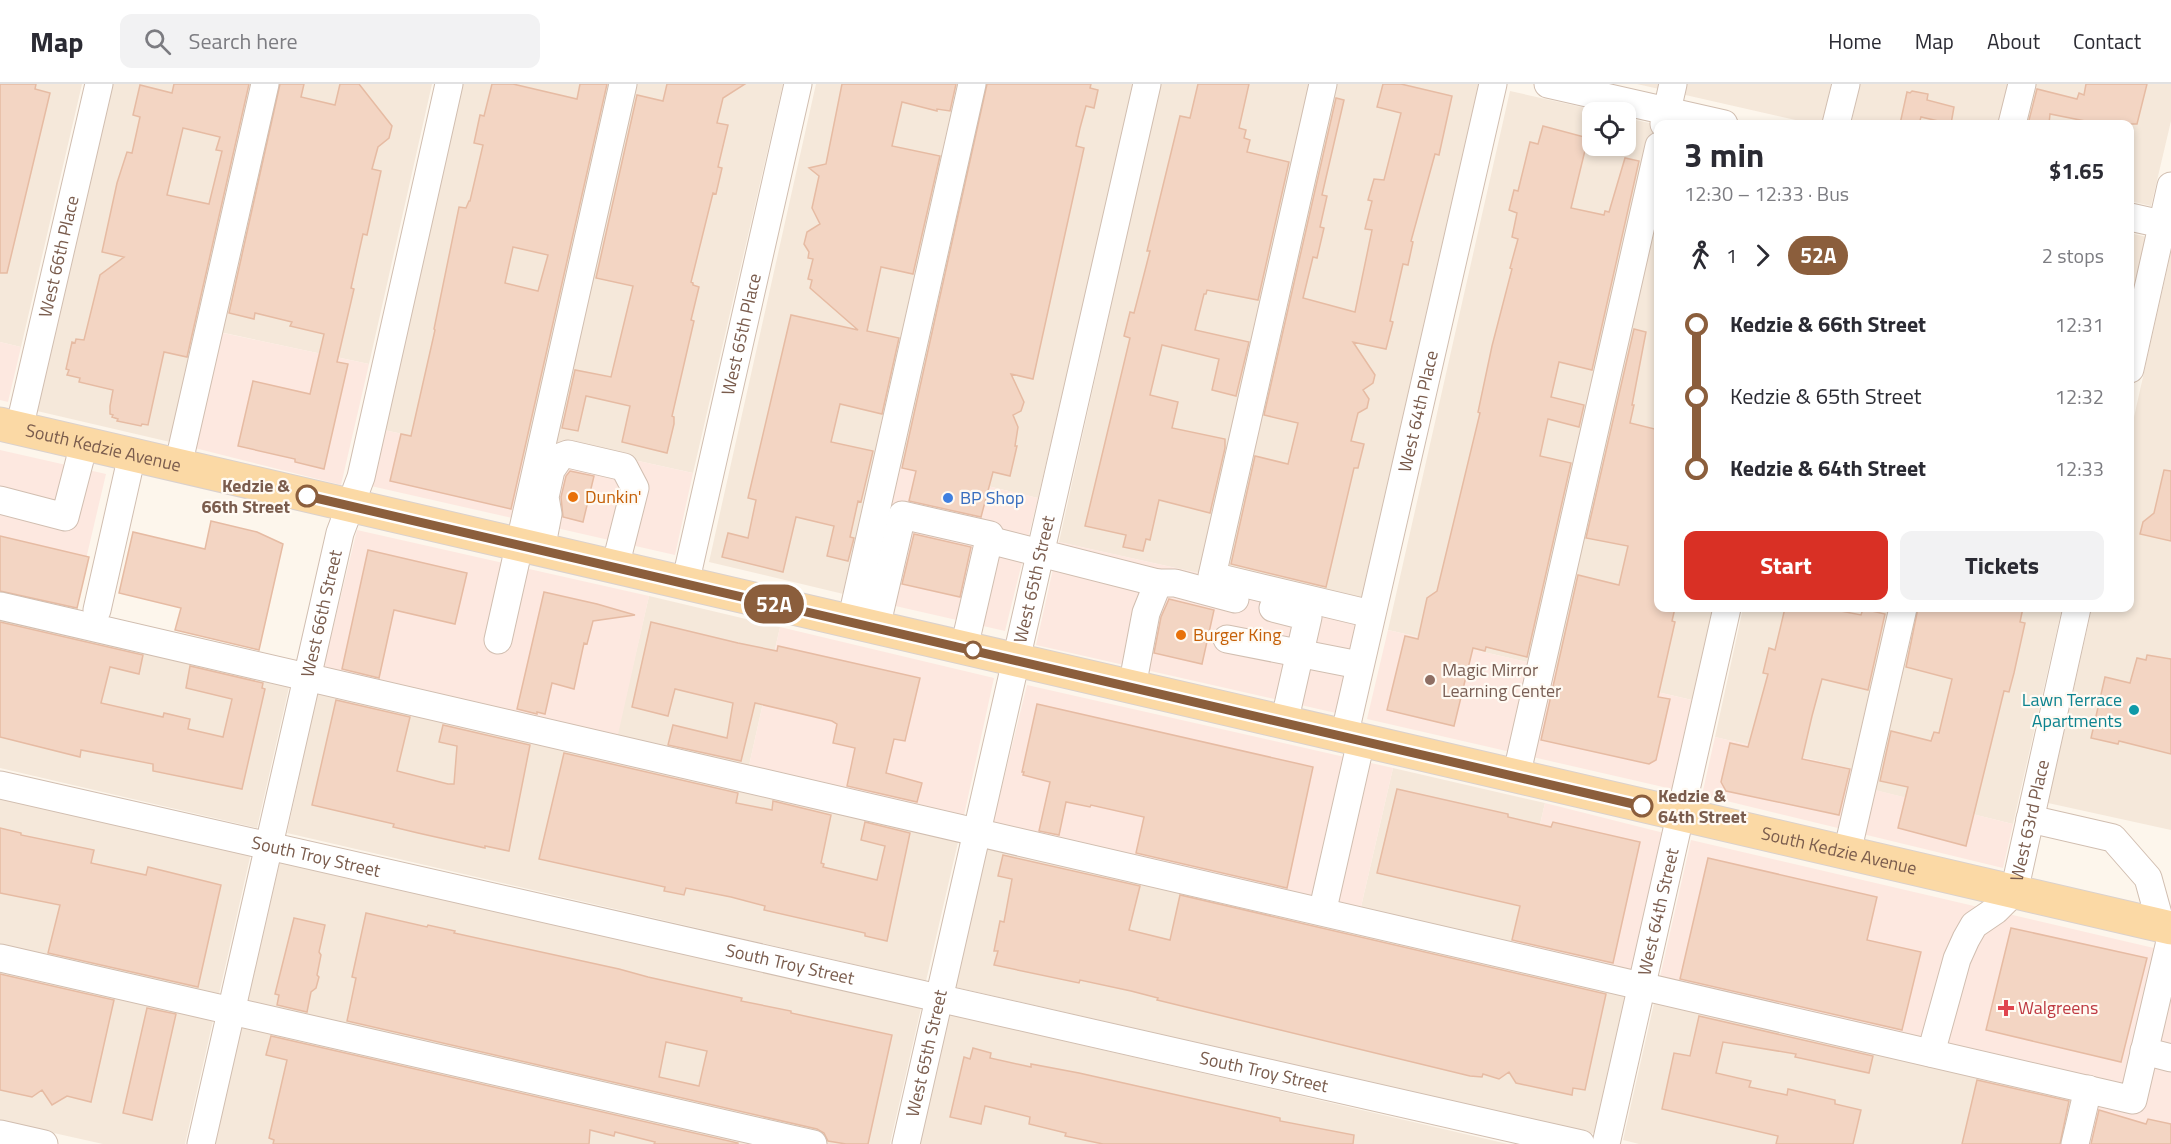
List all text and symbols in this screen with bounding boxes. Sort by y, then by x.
search box [120,14,540,68]
text: Map [30,20,84,63]
text: Search here [189,24,298,58]
icon: search [141,25,174,58]
text: Home [1828,25,1882,57]
text: Map [1915,25,1954,57]
text: About [1987,25,2040,57]
text: Contact [2073,25,2141,57]
map controls [1582,102,1636,156]
button: locate [1582,102,1636,156]
text: 3 min [1684,130,1764,180]
text: $1.65 [2049,154,2104,188]
text: 12:30 – 12:33 · Bus [1684,178,1849,209]
street label: West 66th Place [31,193,86,320]
icon: walk [1684,239,1717,272]
icon: forward [1746,239,1779,272]
text: 52A [1800,239,1836,271]
text: 1 [1726,240,1737,271]
text: 2 stops [2042,240,2104,271]
street label: West 65th Place [714,271,768,398]
text: Kedzie & 66th Street [1730,307,1926,341]
text: 12:31 [2055,309,2104,340]
street label: West 64th Place [1391,348,1445,475]
text: Kedzie & 65th Street [1730,379,1921,413]
text: 12:32 [2055,381,2104,412]
street label: South Kedzie Avenue [23,416,184,479]
text: Kedzie & 64th Street [1730,451,1926,485]
text: 12:33 [2055,453,2104,484]
place label: Kedzie & 66th Street [202,472,290,520]
place label: Dunkin' [585,483,642,510]
place label: BP Shop [960,484,1024,511]
marker: Kedzie & 66th Street [296,485,318,507]
marker: Dunkin' [566,490,580,504]
marker: BP Shop [941,491,955,505]
street label: West 65th Street [1006,512,1062,646]
button: Start [1684,531,1888,600]
button: Tickets [1900,531,2104,600]
street label: West 66th Street [294,546,349,680]
line badge: 52A [740,584,808,624]
text: 52A [756,588,792,620]
place label: Burger King [1193,621,1281,648]
marker: Burger King [1174,628,1188,642]
unlabelled marker [964,641,982,659]
place label: Magic Mirror Learning Center [1442,656,1561,704]
marker: Magic Mirror Learning Center [1423,673,1437,687]
place label: Lawn Terrace Apartments [2022,686,2122,734]
marker: Lawn Terrace Apartments [2127,703,2141,717]
street label: West 63rd Place [2003,757,2056,884]
place label: Kedzie & 64th Street [1658,782,1747,830]
marker: Kedzie & 64th Street [1631,795,1653,817]
street label: South Kedzie Avenue [1759,819,1920,882]
street label: South Troy Street [249,829,384,884]
street label: West 64th Street [1630,845,1686,978]
street label: South Troy Street [723,936,858,992]
street label: West 65th Street [899,986,954,1120]
place label: Walgreens [2018,994,2098,1021]
marker: Walgreens [1999,1001,2013,1015]
street label: South Troy Street [1197,1044,1332,1099]

